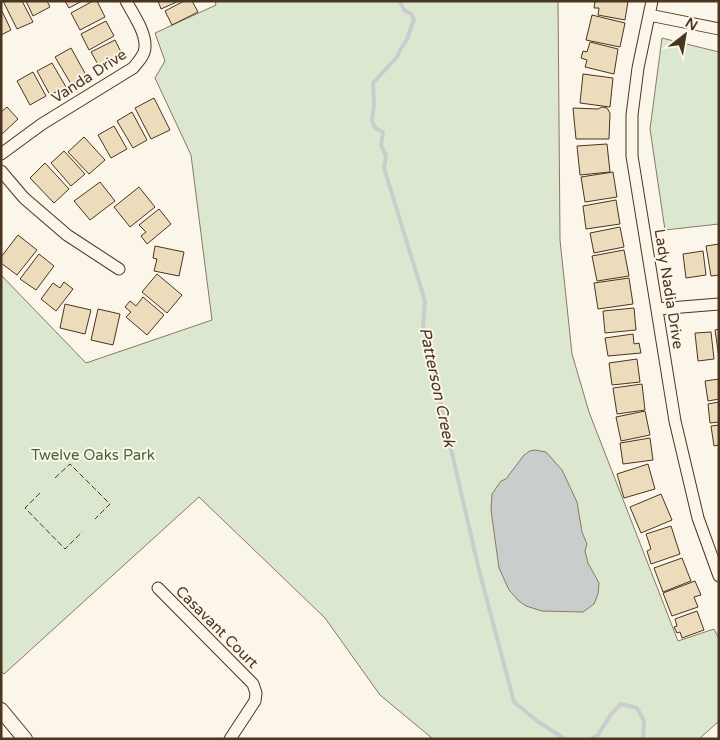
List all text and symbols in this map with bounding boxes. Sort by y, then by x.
north arrow [660,10,710,60]
text: N [682,14,701,34]
street label: Vanda Drive [48,45,130,107]
street label: Lady Nadia Drive [651,228,687,350]
water label: Patterson Creek [415,326,460,450]
park label: Twelve Oaks Park [31,446,155,464]
street label: Casavant Court [172,582,262,672]

